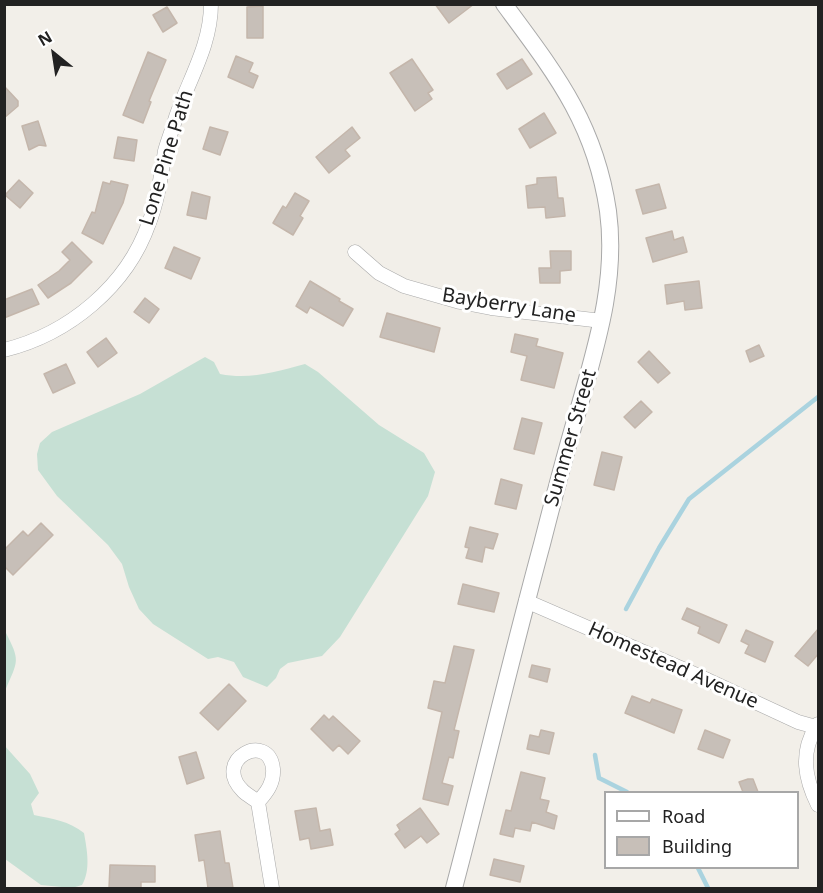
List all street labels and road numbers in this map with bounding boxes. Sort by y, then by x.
street label: Lone Pine Path [135,87,199,229]
street label: Bayberry Lane [440,284,578,328]
street label: Summer Street [540,367,602,509]
street label: Homestead Avenue [584,618,762,714]

